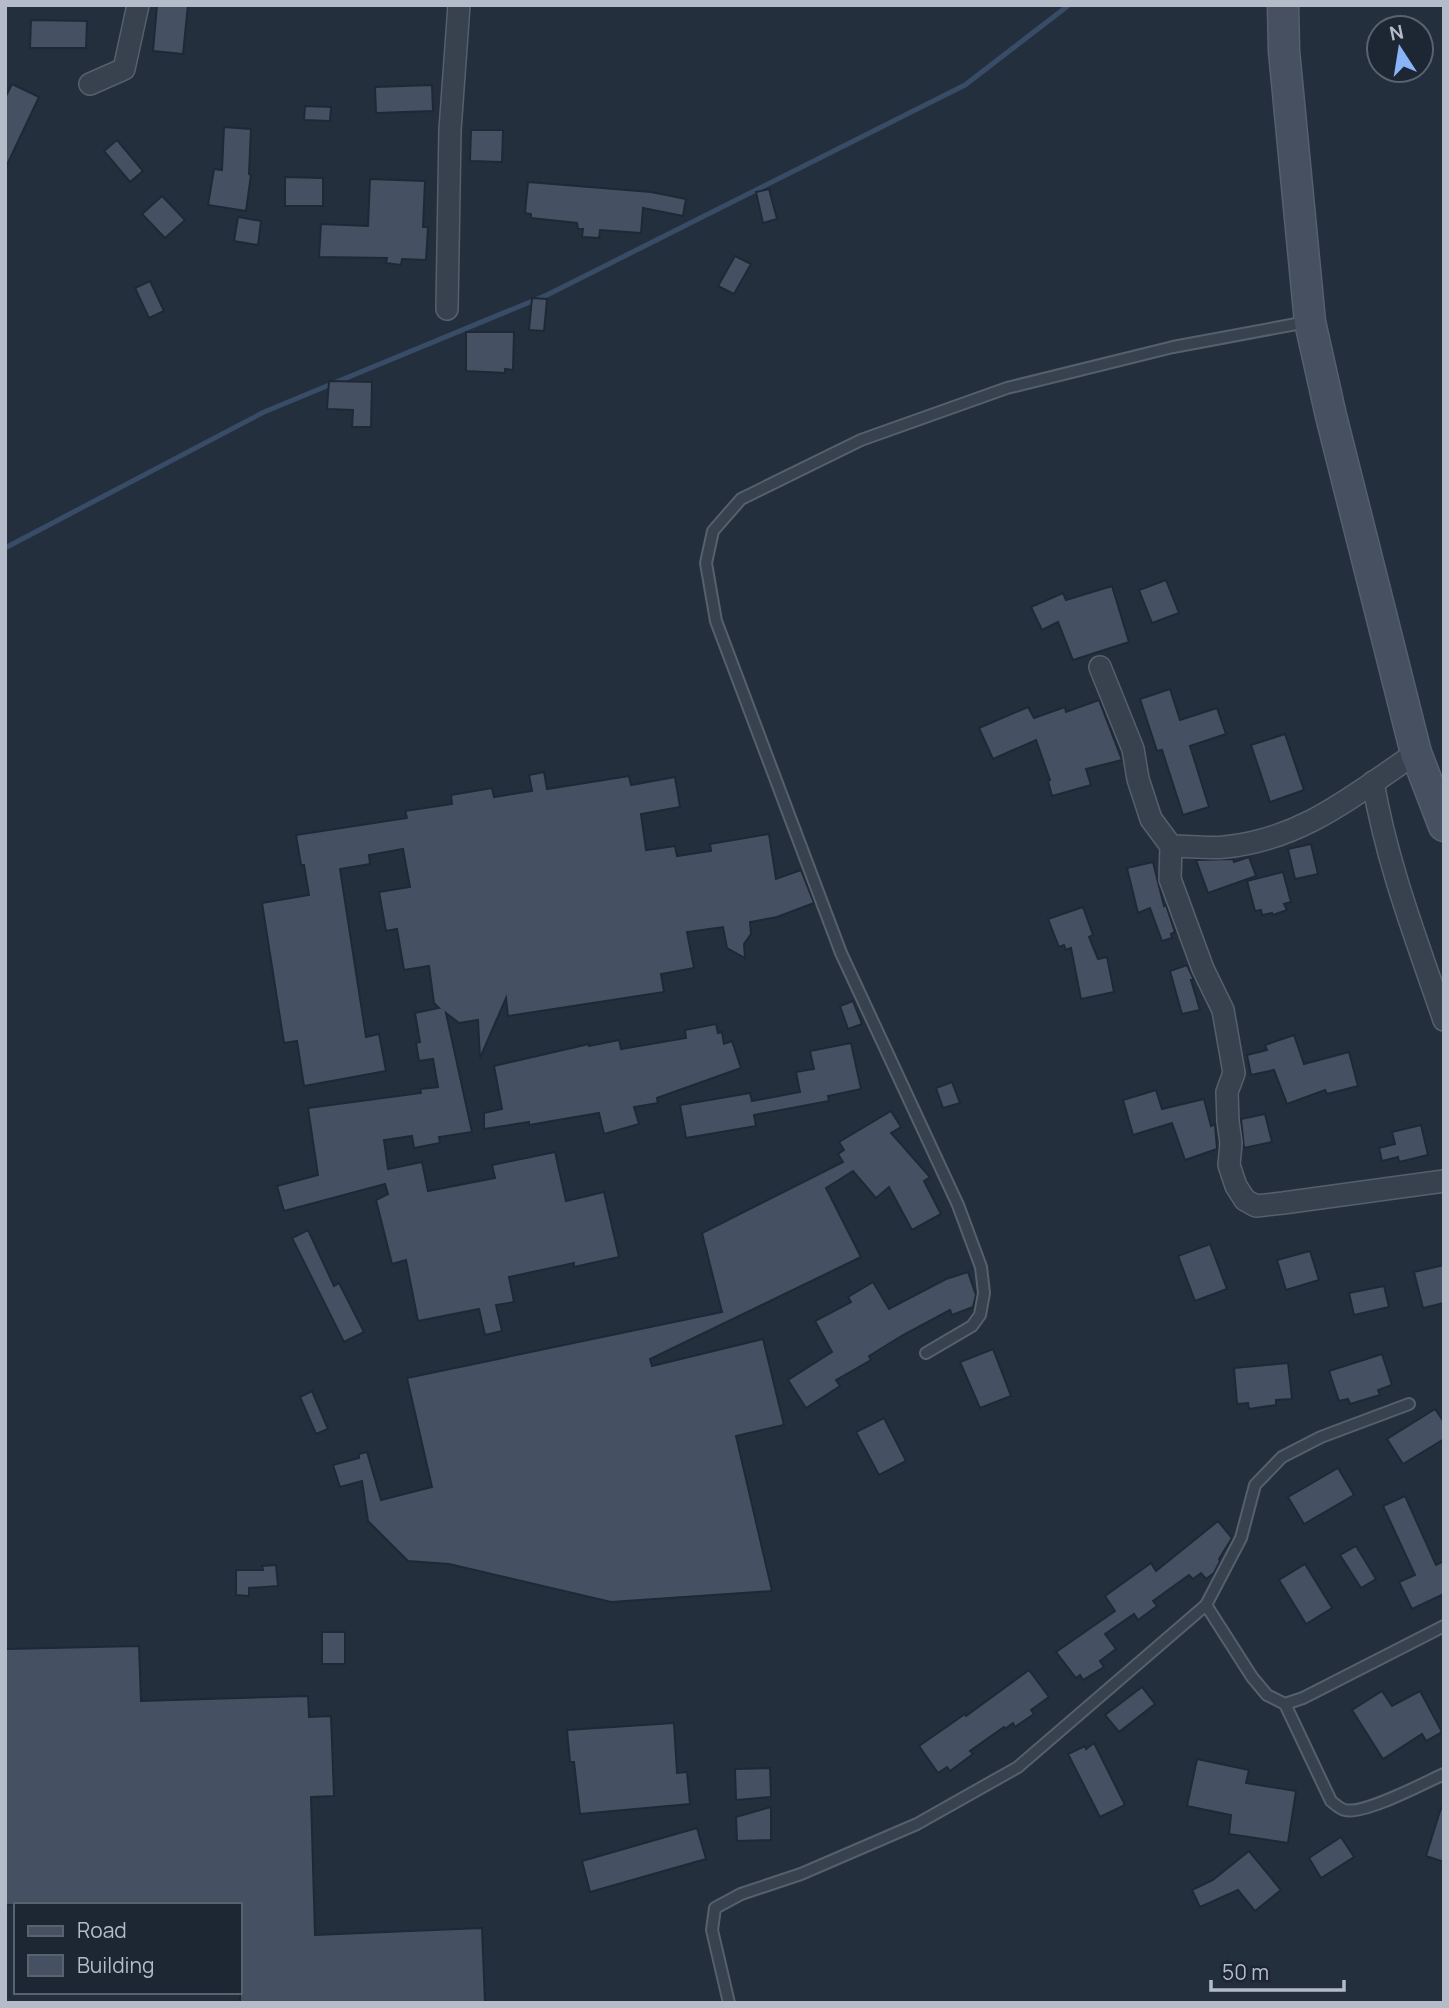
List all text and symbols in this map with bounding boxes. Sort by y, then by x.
north arrow [1365,14,1435,84]
text: N [1387,18,1406,47]
legend [14,1903,242,1994]
text: Road [77,1916,127,1944]
scale bar [1211,1948,1344,1992]
text: Building [77,1951,154,1979]
text: 50 m [1222,1958,1269,1986]

